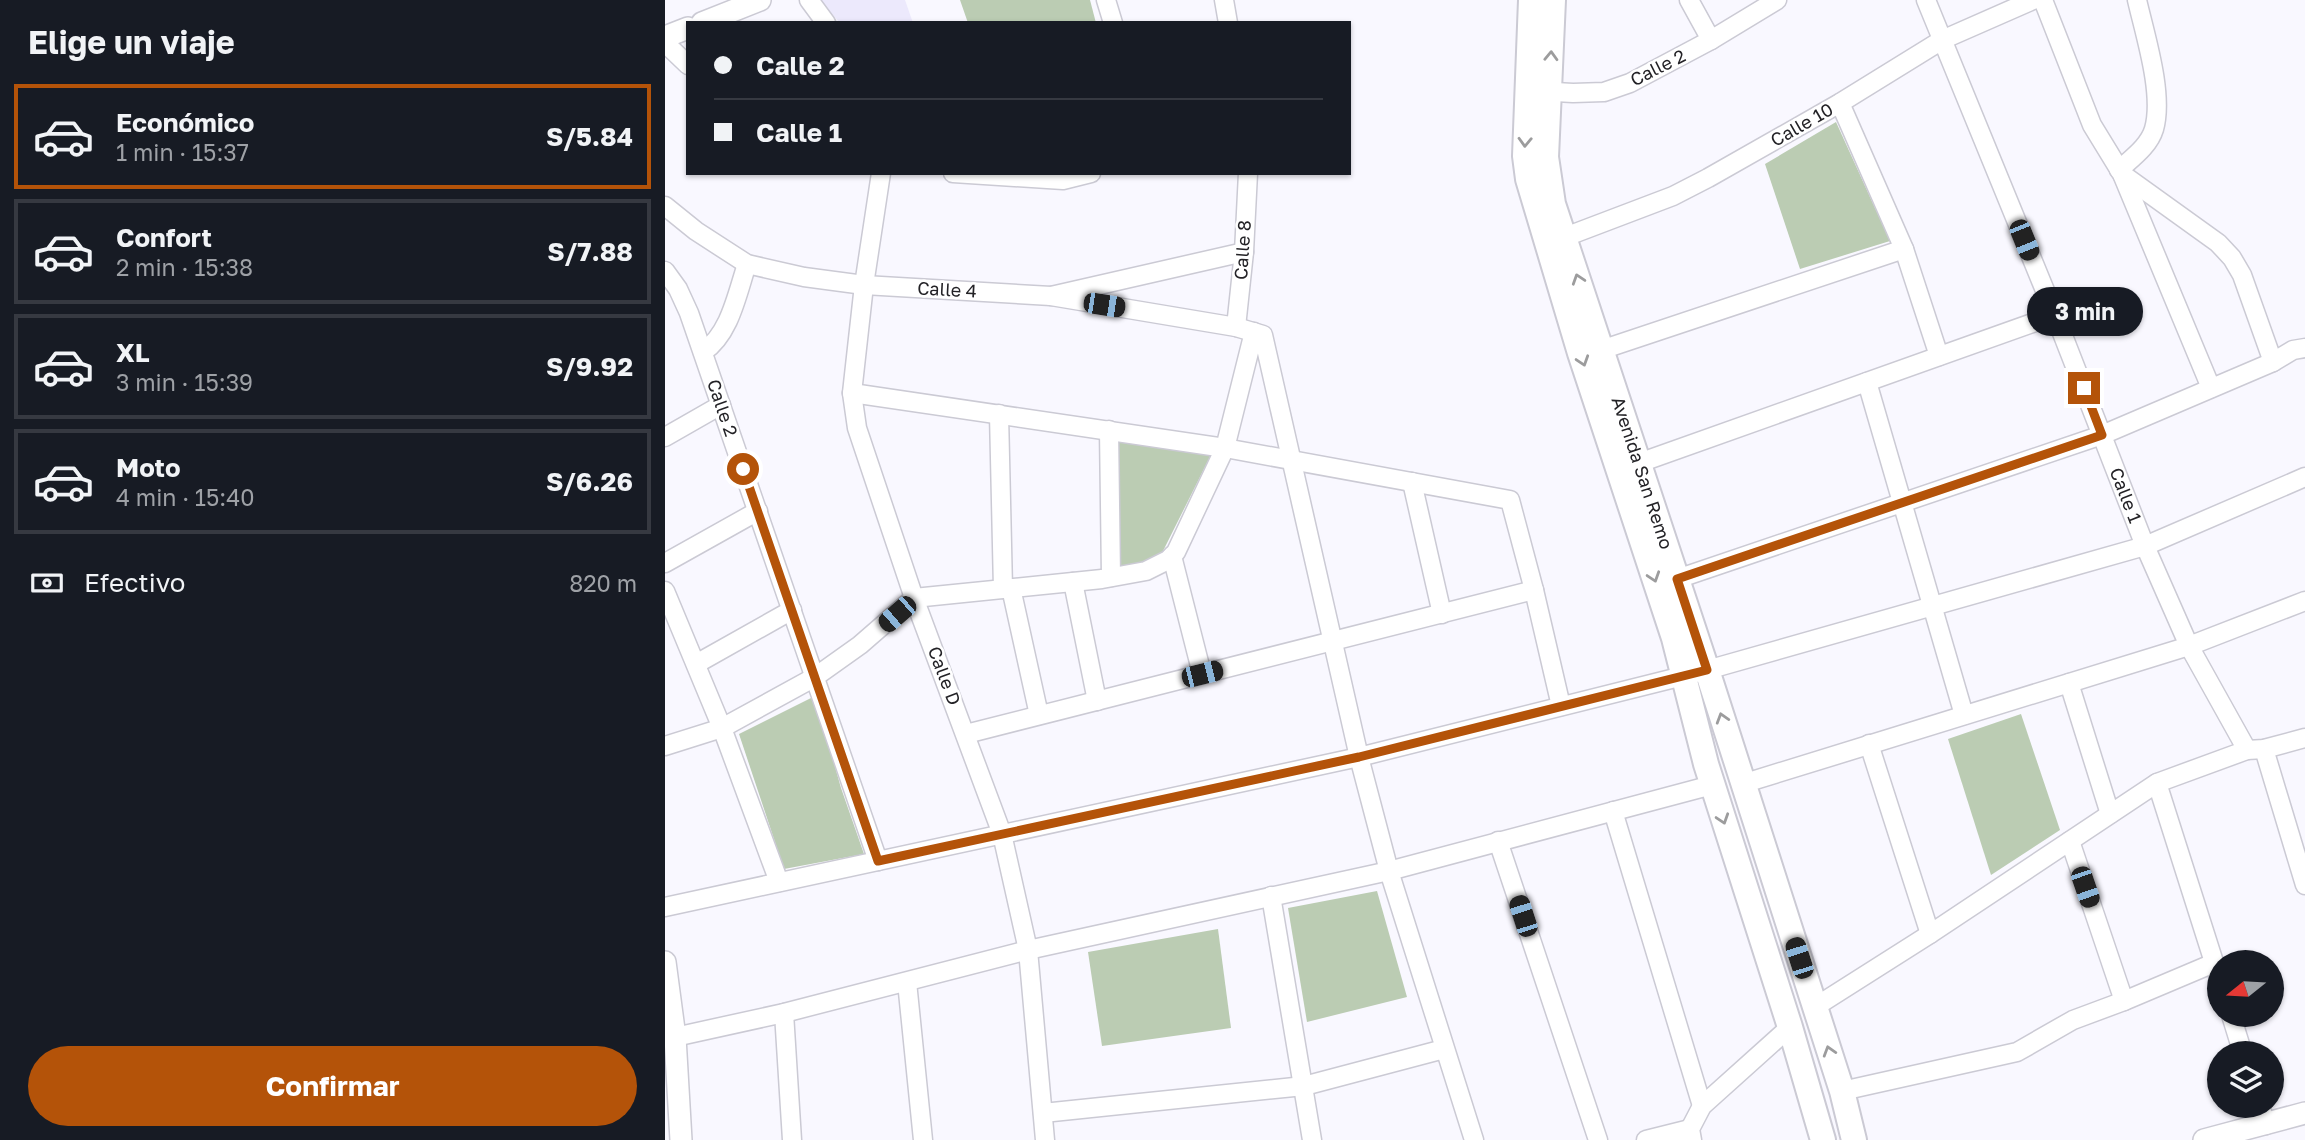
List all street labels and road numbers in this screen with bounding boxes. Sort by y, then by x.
street label: Calle 2 [1626,44,1689,90]
street label: Calle 10 [1766,97,1837,151]
street label: Calle 8 [1229,219,1255,280]
street label: Calle 4 [917,276,977,302]
street label: Calle 2 [703,376,743,439]
street label: Avenida San Remo [1607,394,1678,552]
street label: Calle 1 [2106,464,2147,526]
street label: Calle D [924,643,966,708]

